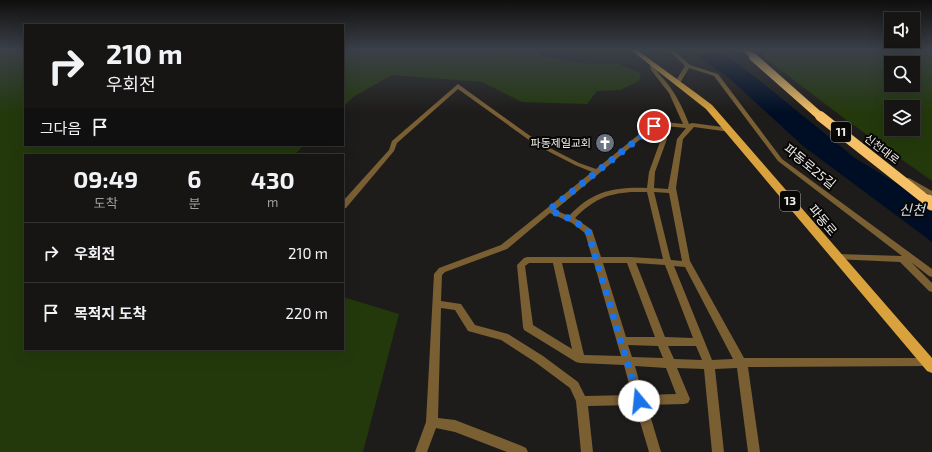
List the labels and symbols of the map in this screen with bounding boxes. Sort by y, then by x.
pin [637,109,671,143]
road number: 11 [831,122,851,142]
street label: 신천대로 [862,131,902,166]
church icon: 파동제일교회 [594,132,616,154]
place label: 파동제일교회 [530,136,591,149]
street label: 파동로25길 [781,140,839,192]
road number: 13 [780,191,800,211]
street label: 파동로 [805,201,841,239]
water label: 신천 [899,201,926,218]
position arrow [618,380,660,422]

